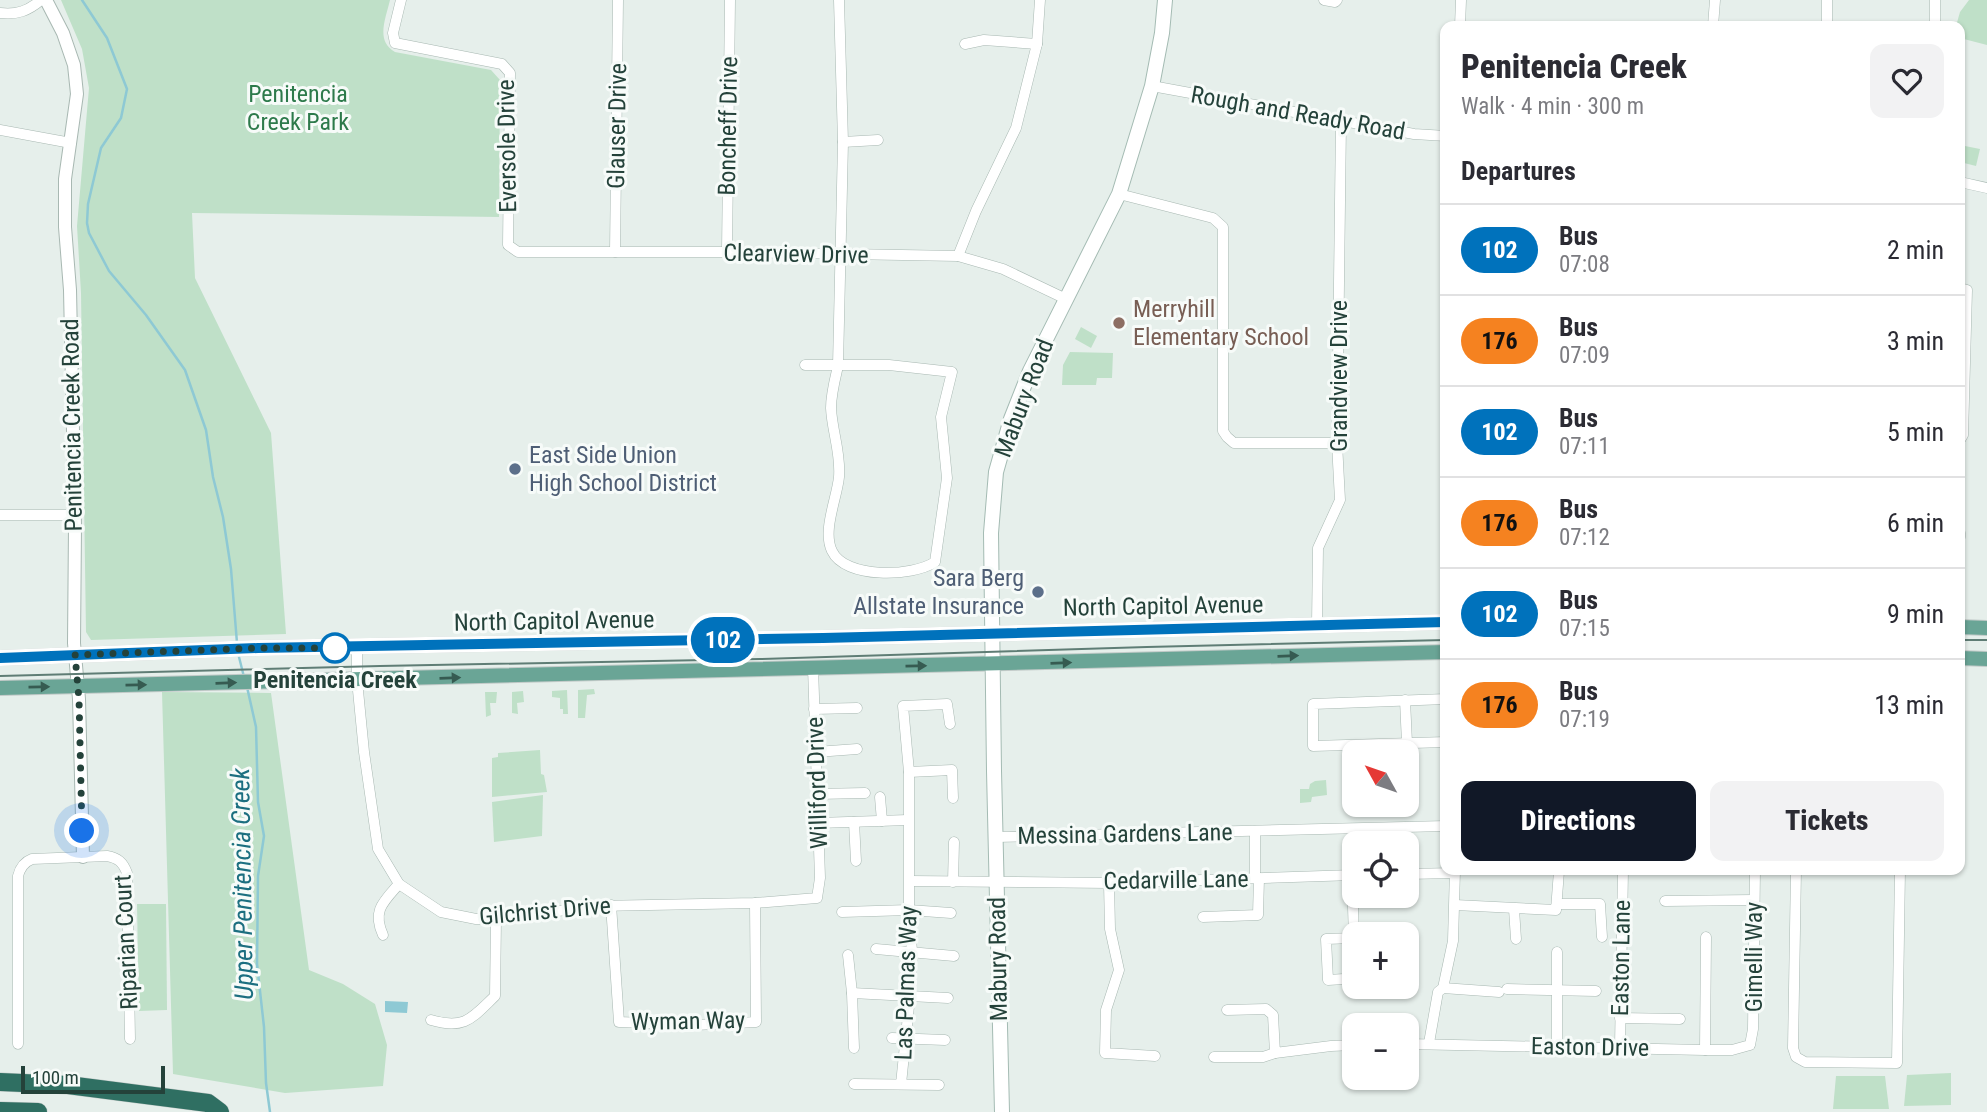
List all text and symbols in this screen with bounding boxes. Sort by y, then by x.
button: heart [1870,44,1944,118]
text: Penitencia Creek [1461,47,1687,86]
street label: Boncheff Drive [713,56,743,196]
street label: Glauser Drive [602,63,632,189]
street label: Eversole Drive [492,79,522,213]
park label: Penitencia Creek Park [247,80,349,136]
street label: Rough and Ready Road [1189,80,1407,146]
text: Walk · 4 min · 300 m [1461,93,1644,120]
text: Departures [1461,156,1576,186]
text: Bus [1559,221,1598,251]
text: 2 min [1887,235,1944,265]
text: 102 [1481,236,1518,264]
street label: Clearview Drive [723,239,869,269]
text: 07:08 [1559,251,1610,278]
place label: Merryhill Elementary School [1133,295,1309,351]
street label: Grandview Drive [1325,300,1353,452]
text: Bus [1559,312,1598,342]
marker: Merryhill Elementary School [1111,315,1127,331]
street label: Penitencia Creek Road [56,318,88,532]
text: 3 min [1887,326,1944,356]
text: 176 [1481,327,1518,355]
street label: Mabury Road [989,335,1059,461]
text: 07:09 [1559,342,1610,369]
text: Bus [1559,403,1598,433]
text: 5 min [1887,417,1944,447]
text: 102 [1481,418,1518,446]
text: 07:11 [1559,433,1610,460]
place label: East Side Union High School District [529,441,717,497]
marker: East Side Union High School District [507,461,523,477]
text: Bus [1559,494,1598,524]
text: 6 min [1887,508,1944,538]
text: 176 [1481,509,1518,537]
text: 07:12 [1559,524,1610,551]
place label: Sara Berg Allstate Insurance [853,564,1024,620]
marker: Sara Berg Allstate Insurance [1030,584,1046,600]
text: Bus [1559,585,1598,615]
street label: North Capitol Avenue [1063,590,1263,622]
text: 9 min [1887,599,1944,629]
text: 102 [1481,600,1518,628]
street label: North Capitol Avenue [454,605,654,637]
text: 07:15 [1559,615,1610,642]
line badge: 102 [683,617,763,663]
text: 102 [705,626,741,654]
marker: Penitencia Creek [320,633,350,663]
one-way arrow [1278,651,1300,662]
one-way arrow [1050,657,1072,668]
one-way arrow [905,660,927,672]
place label: Penitencia Creek [253,666,417,694]
one-way arrow [439,672,461,683]
text: Bus [1559,676,1598,706]
one-way arrow [215,677,237,688]
one-way arrow [125,679,147,691]
one-way arrow [28,681,50,693]
text: 13 min [1874,690,1944,720]
text: 176 [1481,691,1518,719]
text: 07:19 [1559,706,1610,733]
street label: Williford Drive [801,716,833,850]
north arrow [1342,740,1419,817]
map controls [1342,740,1419,1090]
water label: Upper Penitencia Creek [225,767,259,1000]
button: Directions [1461,781,1696,861]
button: Tickets [1710,781,1944,861]
your location [64,813,99,848]
street label: Messina Gardens Lane [1017,818,1233,850]
button: locate [1342,831,1419,908]
street label: Cedarville Lane [1103,865,1249,895]
street label: Riparian Court [108,874,144,1010]
street label: Gilchrist Drive [478,891,612,931]
street label: Mabury Road [983,897,1013,1021]
street label: Easton Lane [1606,900,1636,1016]
street label: Gimelli Way [1740,902,1768,1012]
street label: Las Palmas Way [889,905,923,1061]
button: + [1342,922,1419,999]
street label: Wyman Way [631,1006,745,1036]
button: − [1342,1013,1419,1090]
street label: Easton Drive [1531,1032,1649,1062]
scale bar [21,1063,164,1095]
text: 100 m [32,1066,79,1089]

